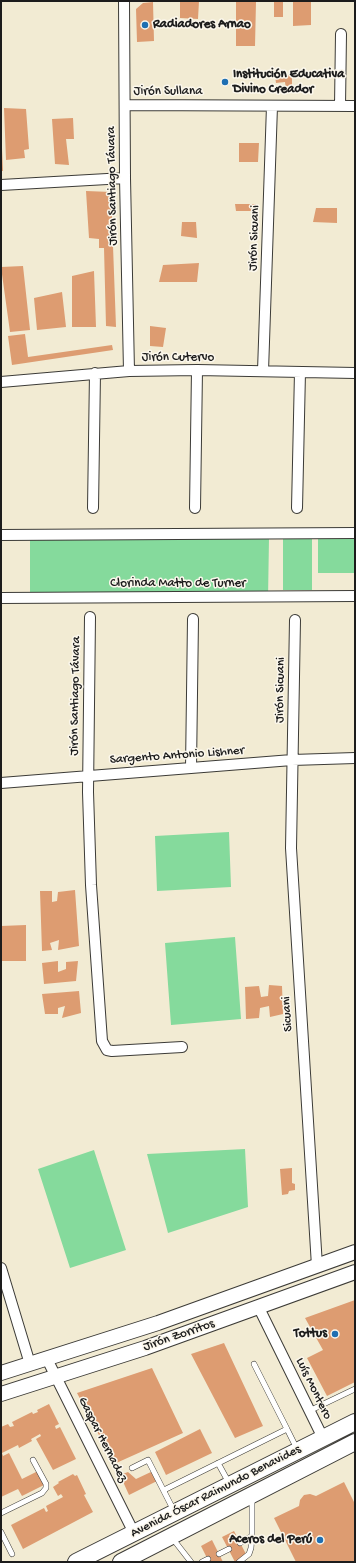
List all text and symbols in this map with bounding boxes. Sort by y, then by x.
place label: Radiadores Arnao [153,17,251,33]
marker: Radiadores Arnao [140,20,150,30]
place label: Institución Educativa Divino Creador [233,67,344,98]
marker: Institución Educativa Divino Creador [220,77,230,87]
street label: Jirón Sullana [134,84,202,100]
street label: Jirón Santiago Távara [104,126,122,246]
street label: Jirón Sicuani [246,205,264,271]
street label: Jirón Cutervo [142,350,214,366]
street label: Clorinda Matto de Turner [110,576,246,592]
street label: Jirón Santiago Távara [67,636,85,756]
street label: Jirón Sicuani [273,657,289,723]
street label: Sargento Antonio Lishner [109,744,245,768]
street label: Sicuani [279,996,297,1032]
street label: Jirón Zorritos [141,1317,217,1355]
place label: Tottus [294,1326,327,1342]
marker: Tottus [330,1329,340,1339]
street label: Luís Montero [291,1356,335,1422]
street label: Gaspar Hernadez [74,1395,130,1485]
street label: Avenida Óscar Raimundo Benavides [128,1442,304,1542]
place label: Aceros del Perú [229,1532,312,1548]
marker: Aceros del Perú [315,1535,325,1545]

